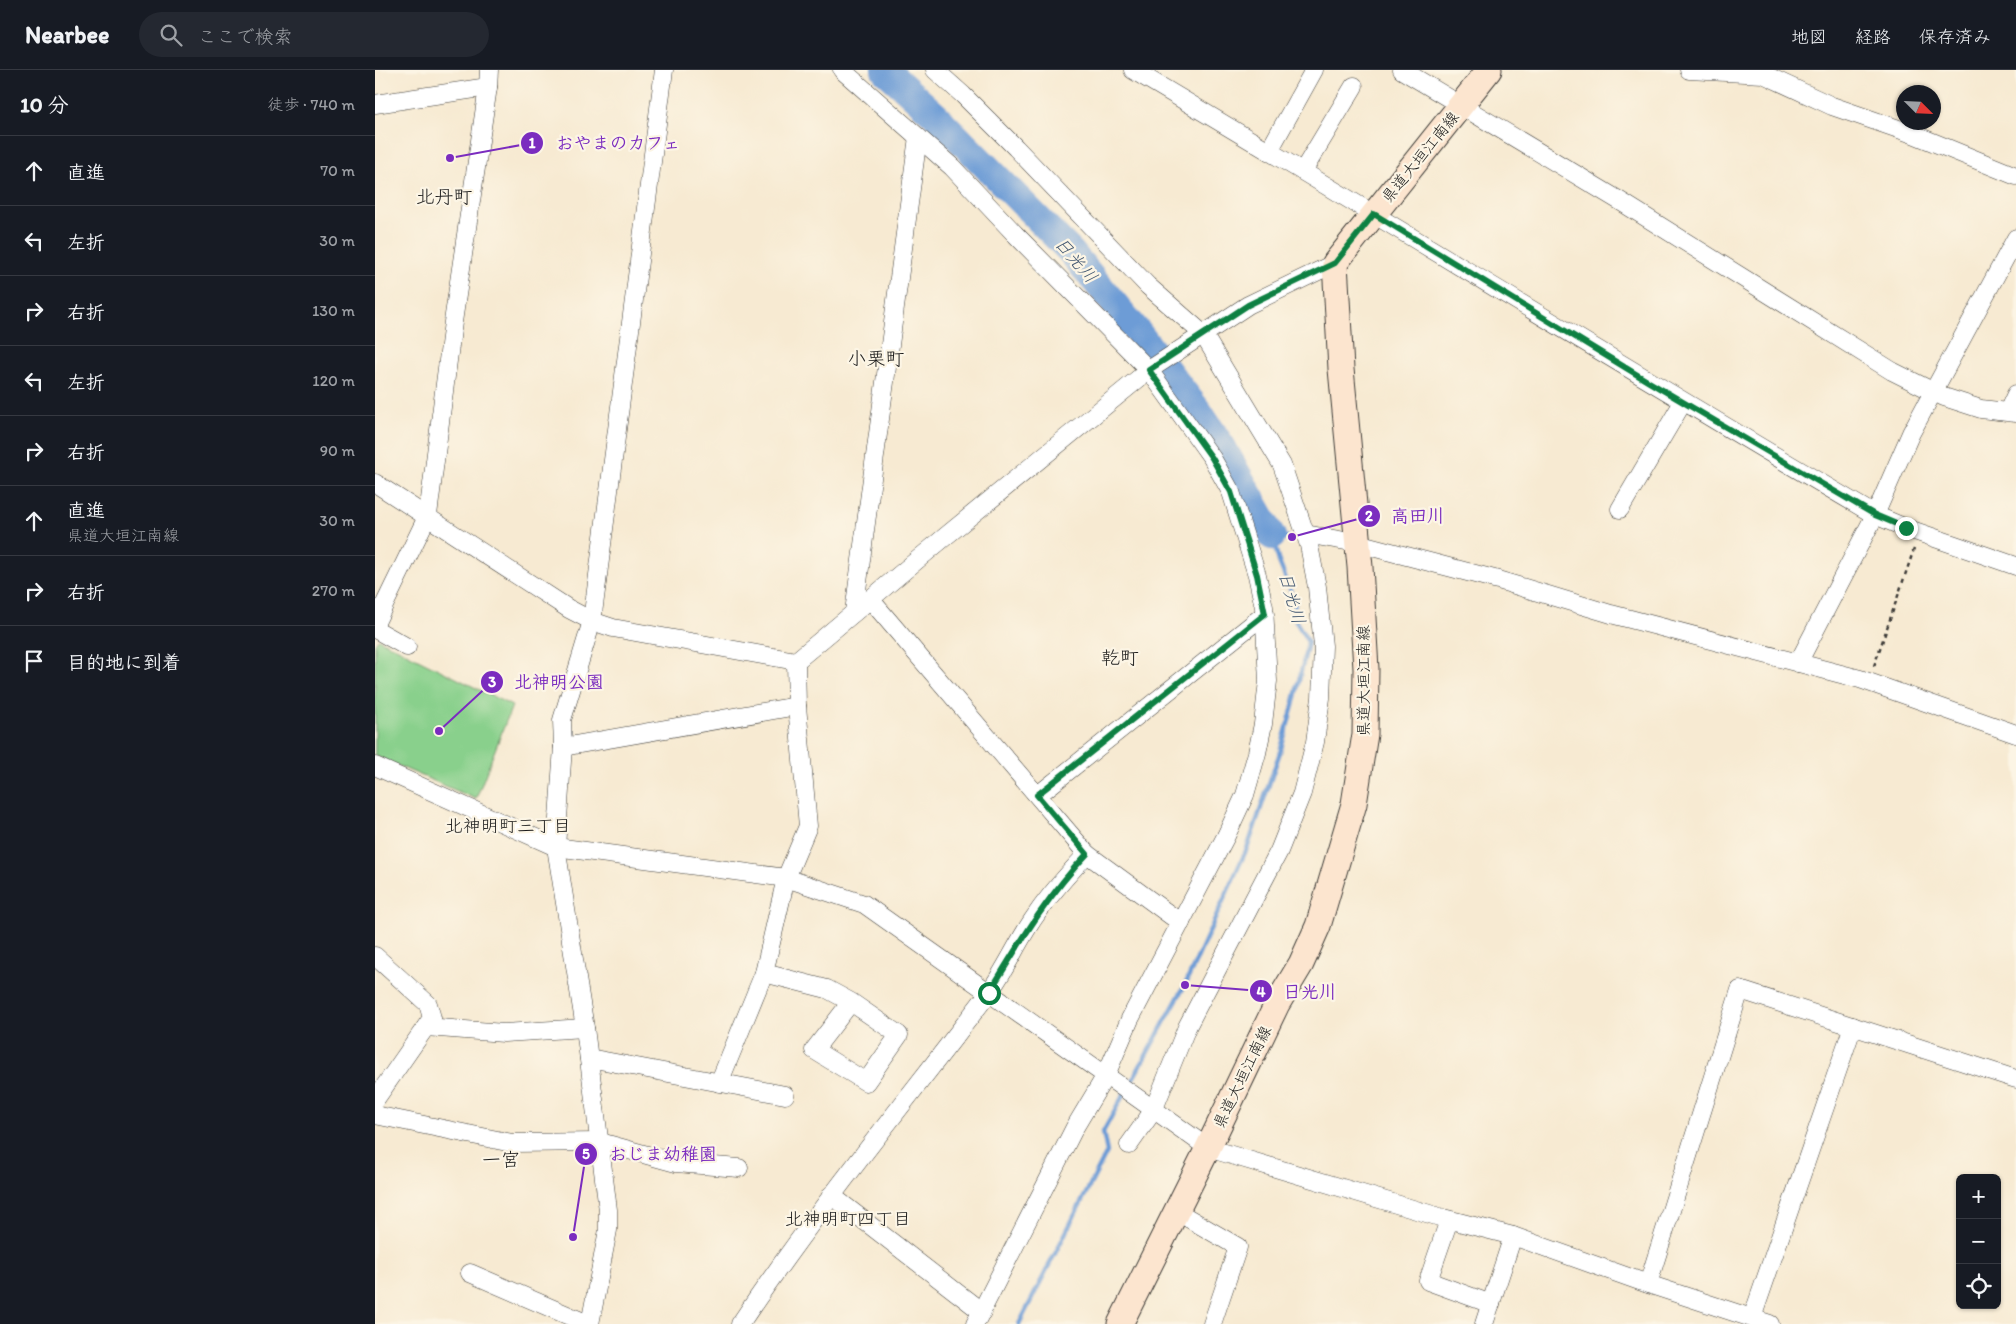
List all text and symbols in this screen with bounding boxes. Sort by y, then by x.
search box [139,12,489,57]
text: Nearbee [25,20,109,49]
icon: search [157,21,185,49]
text: ここで検索 [197,25,293,48]
text: 地図 [1791,26,1827,48]
text: 経路 [1855,26,1891,48]
text: 保存済み [1919,26,1991,48]
north arrow [1896,85,1941,130]
text: 10 分 [20,92,68,117]
text: 徒歩 · 740 m [267,95,355,114]
street label: 県道大垣江南線 [1377,107,1463,207]
callout: おやまのカフェ [520,126,691,159]
text: おやまのカフェ [556,132,680,154]
text: 1 [529,134,536,152]
icon: ahead [20,157,48,185]
text: 直進 [67,161,105,184]
text: 70 m [320,161,355,180]
district label: 北丹町 [415,185,473,208]
icon: left [20,227,48,255]
text: 左折 [67,231,105,254]
text: 30 m [319,231,355,250]
water label: 日光川 [1050,232,1102,288]
icon: right [20,297,48,325]
text: 右折 [67,301,105,324]
text: 130 m [312,301,355,320]
district label: 小栗町 [847,347,905,370]
icon: left [20,367,48,395]
text: 左折 [67,371,105,394]
text: 120 m [312,371,355,390]
icon: right [20,437,48,465]
text: 右折 [67,441,105,464]
text: 90 m [320,441,355,460]
text: 直進 [67,499,105,522]
callout: 高田川 [1356,500,1455,533]
text: 高田川 [1391,505,1445,527]
icon: ahead [20,507,48,535]
text: 2 [1365,507,1373,525]
text: 30 m [319,511,355,530]
route end [1895,517,1918,540]
text: 県道大垣江南線 [67,526,179,545]
water label: 日光川 [1274,569,1310,627]
icon: right [20,577,48,605]
text: 右折 [67,581,105,604]
text: 270 m [312,581,355,600]
street label: 県道大垣江南線 [1354,625,1373,737]
district label: 乾町 [1101,646,1139,669]
icon: arrive [20,647,48,675]
text: 目的地に到着 [67,651,181,674]
callout: 北神明公園 [479,665,614,698]
text: 北神明公園 [514,671,604,693]
text: 3 [488,673,496,691]
district label: 北神明町三丁目 [445,815,571,837]
callout: 日光川 [1248,975,1347,1008]
text: 日光川 [1283,981,1337,1003]
route start [978,982,1001,1005]
text: 4 [1256,983,1266,1001]
street label: 県道大垣江南線 [1209,1022,1275,1132]
callout: おじま幼稚園 [574,1138,727,1171]
text: おじま幼稚園 [609,1143,717,1165]
text: 5 [582,1145,590,1163]
district label: 一宮 [482,1148,520,1171]
map controls [1956,1174,2001,1309]
button: + [1956,1174,2001,1219]
district label: 北神明町四丁目 [785,1208,911,1230]
button: − [1956,1219,2001,1264]
button: locate [1956,1264,2001,1309]

